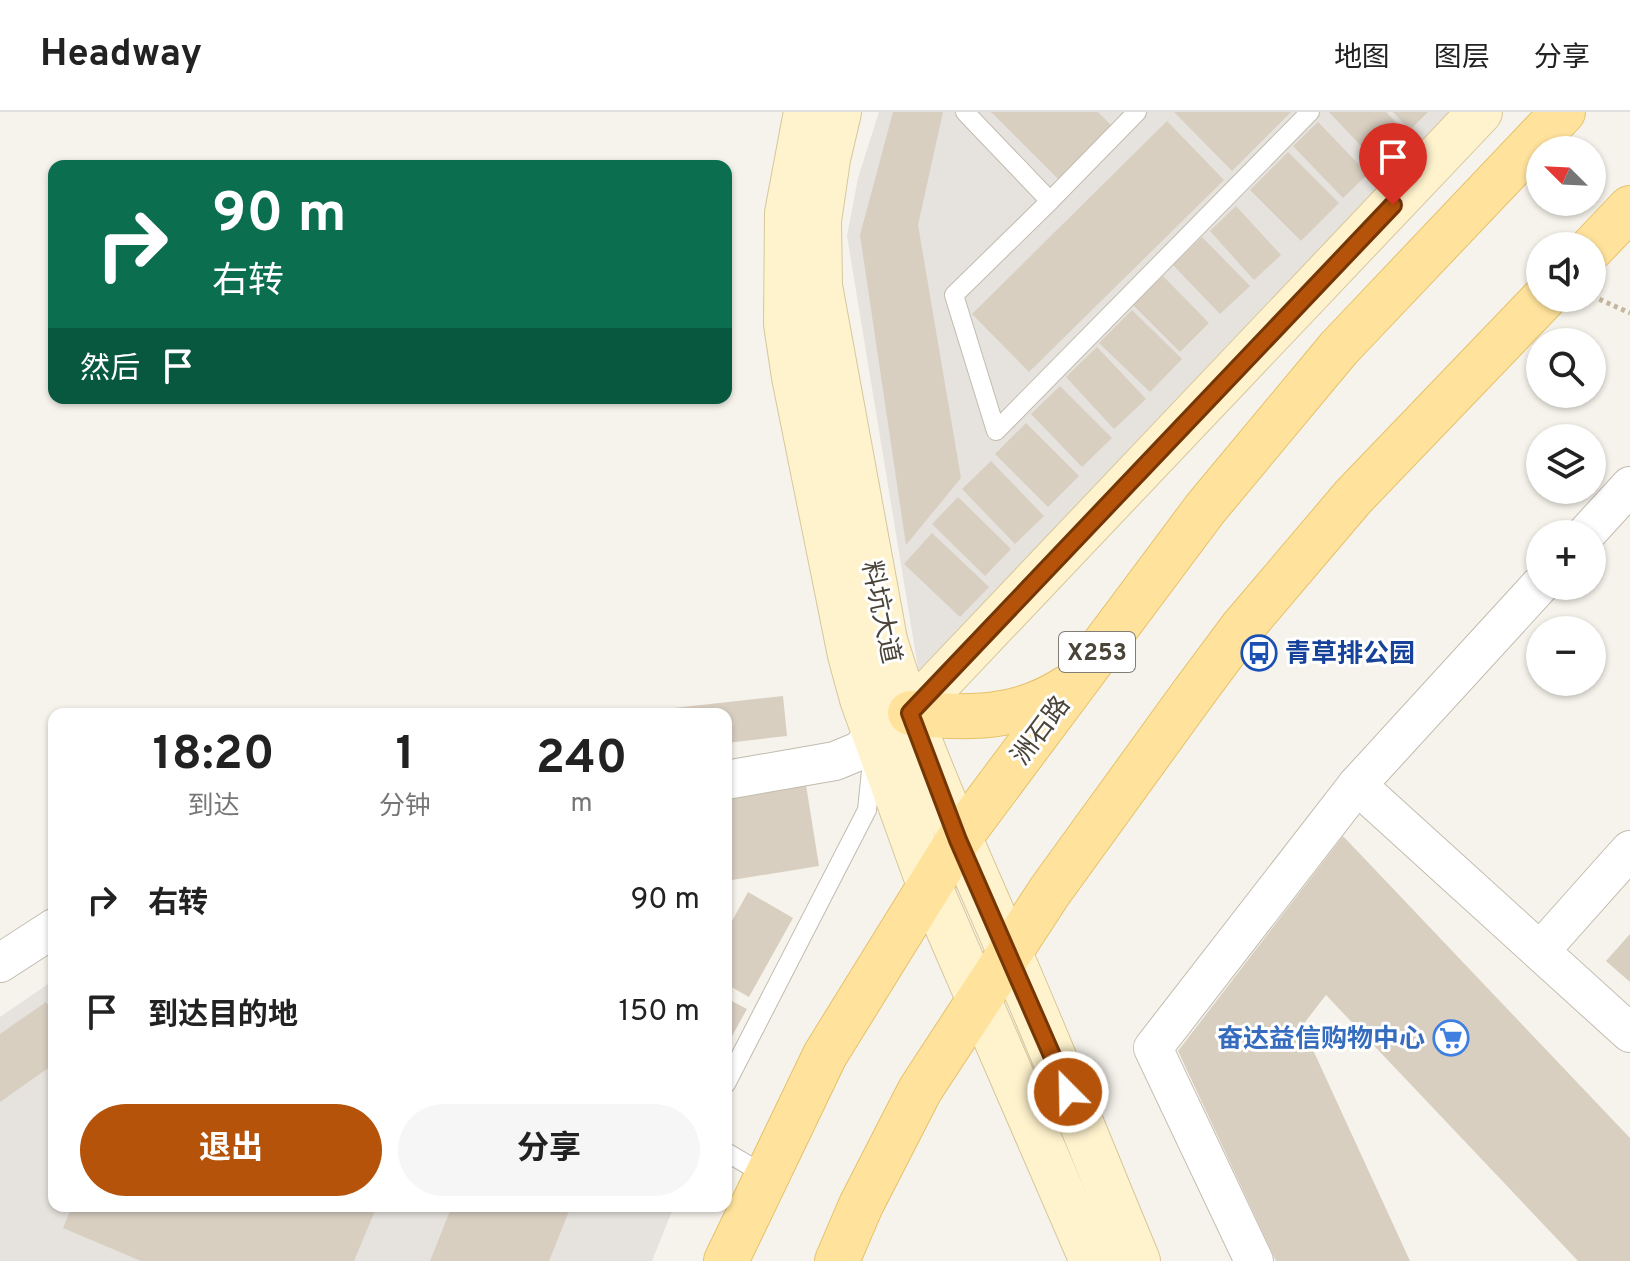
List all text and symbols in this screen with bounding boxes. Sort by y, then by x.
text: Headway [40,31,202,80]
text: 地图 [1334,41,1390,77]
text: 图层 [1434,41,1490,77]
text: 分享 [1534,41,1590,77]
pin [1359,123,1427,205]
icon: arrive [1371,135,1415,179]
north arrow [1526,136,1606,216]
map controls [1526,136,1606,696]
text: 90 m [212,181,347,251]
icon: right [80,192,184,296]
button: sound [1526,232,1606,312]
text: 右转 [212,260,284,306]
button: search [1526,328,1606,408]
icon: arrive [156,344,200,388]
text: 然后 [80,352,140,389]
button: layers [1526,424,1606,504]
button: + [1526,520,1606,600]
street label: 料坑大道 [853,558,907,667]
button: − [1526,616,1606,696]
road number: X253 [1059,632,1135,672]
bus stop icon: 青草排公园 [1240,634,1278,672]
place label: 青草排公园 [1285,639,1415,672]
street label: 洲石路 [1005,690,1079,773]
text: 18:20 [153,726,275,786]
text: 1 [395,726,415,786]
text: 240 [536,730,627,790]
text: m [571,788,593,821]
text: 到达 [188,791,240,824]
text: 分钟 [379,791,431,824]
icon: right [80,878,124,922]
text: 90 m [631,882,700,919]
text: 右转 [148,886,208,923]
icon: arrive [80,990,124,1034]
text: 150 m [619,994,700,1031]
text: 到达目的地 [148,998,298,1035]
supermarket icon: 奋达益信购物中心 [1432,1019,1470,1057]
place label: 奋达益信购物中心 [1217,1024,1425,1057]
position arrow [1026,1050,1110,1134]
button: 退出 [80,1104,382,1196]
button: 分享 [398,1104,700,1196]

